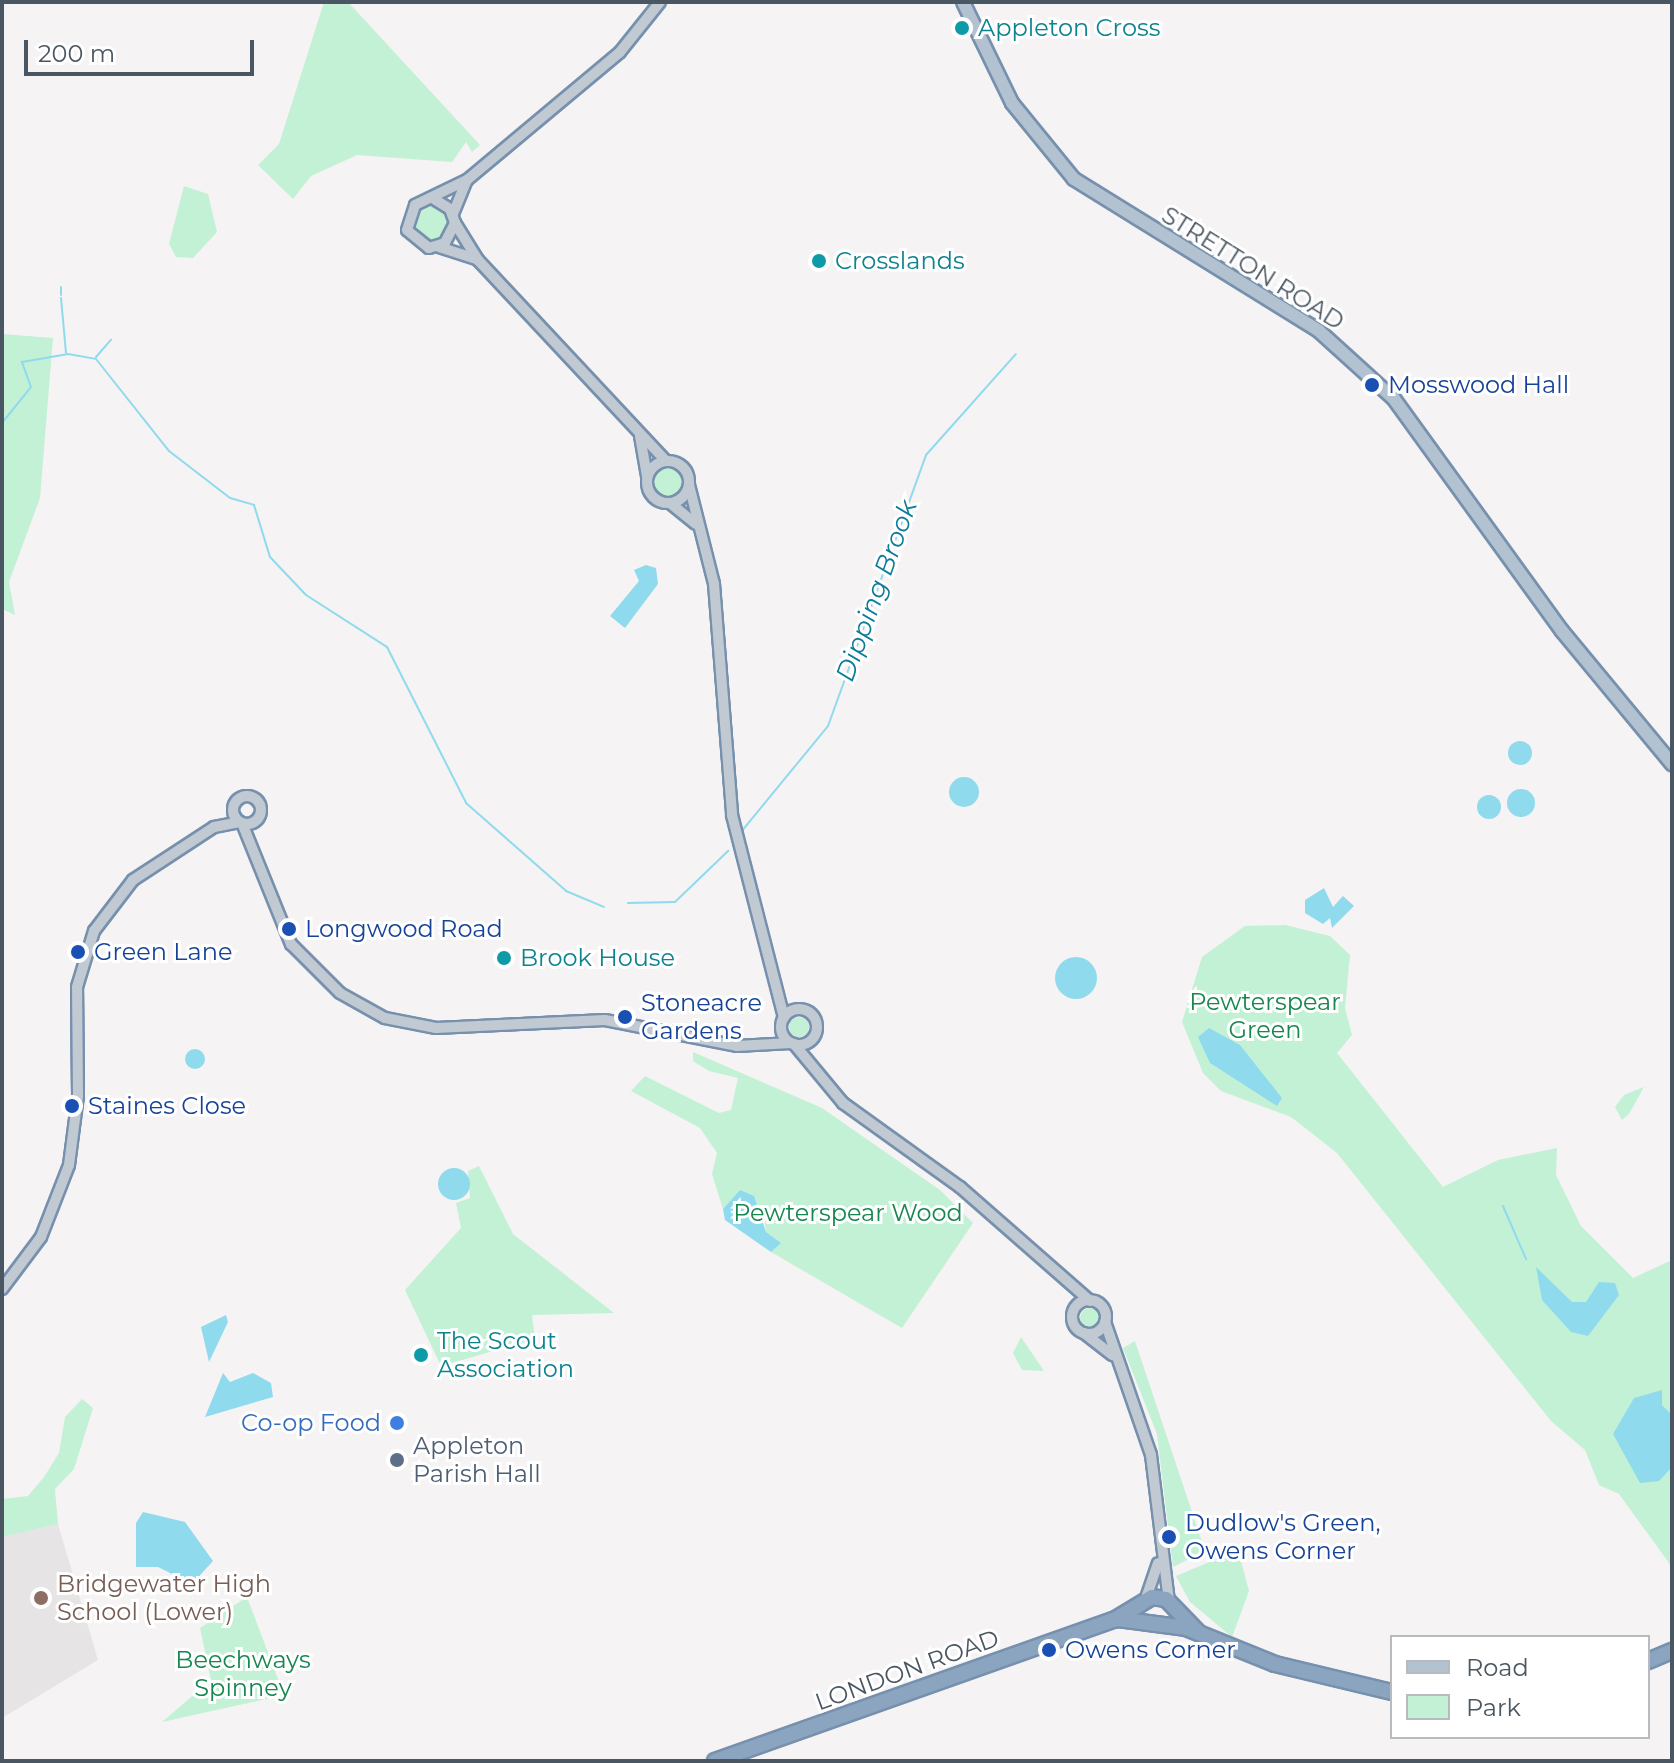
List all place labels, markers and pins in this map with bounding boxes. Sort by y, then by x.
place label: Appleton Cross [978,14,1160,42]
marker: Appleton Cross [953,19,971,37]
place label: Crosslands [835,247,965,275]
marker: Crosslands [810,252,828,270]
place label: Mosswood Hall [1388,371,1569,399]
marker: Mosswood Hall [1363,376,1381,394]
place label: Longwood Road [305,915,503,943]
marker: Longwood Road [280,920,298,938]
place label: Green Lane [94,938,232,966]
marker: Green Lane [69,943,87,961]
place label: Brook House [520,944,675,972]
marker: Brook House [495,949,513,967]
place label: Stoneacre Gardens [641,989,762,1045]
marker: Stoneacre Gardens [616,1008,634,1026]
place label: Staines Close [88,1092,246,1120]
marker: Staines Close [63,1097,81,1115]
place label: The Scout Association [437,1327,574,1383]
marker: The Scout Association [412,1346,430,1364]
place label: Co-op Food [241,1409,381,1437]
marker: Co-op Food [388,1414,406,1432]
place label: Appleton Parish Hall [413,1432,541,1488]
marker: Appleton Parish Hall [388,1451,406,1469]
place label: Dudlow's Green, Owens Corner [1185,1509,1380,1565]
marker: Dudlow's Green, Owens Corner [1160,1528,1178,1546]
place label: Bridgewater High School (Lower) [57,1570,271,1626]
marker: Bridgewater High School (Lower) [32,1589,50,1607]
place label: Owens Corner [1065,1636,1236,1664]
marker: Owens Corner [1040,1641,1058,1659]

